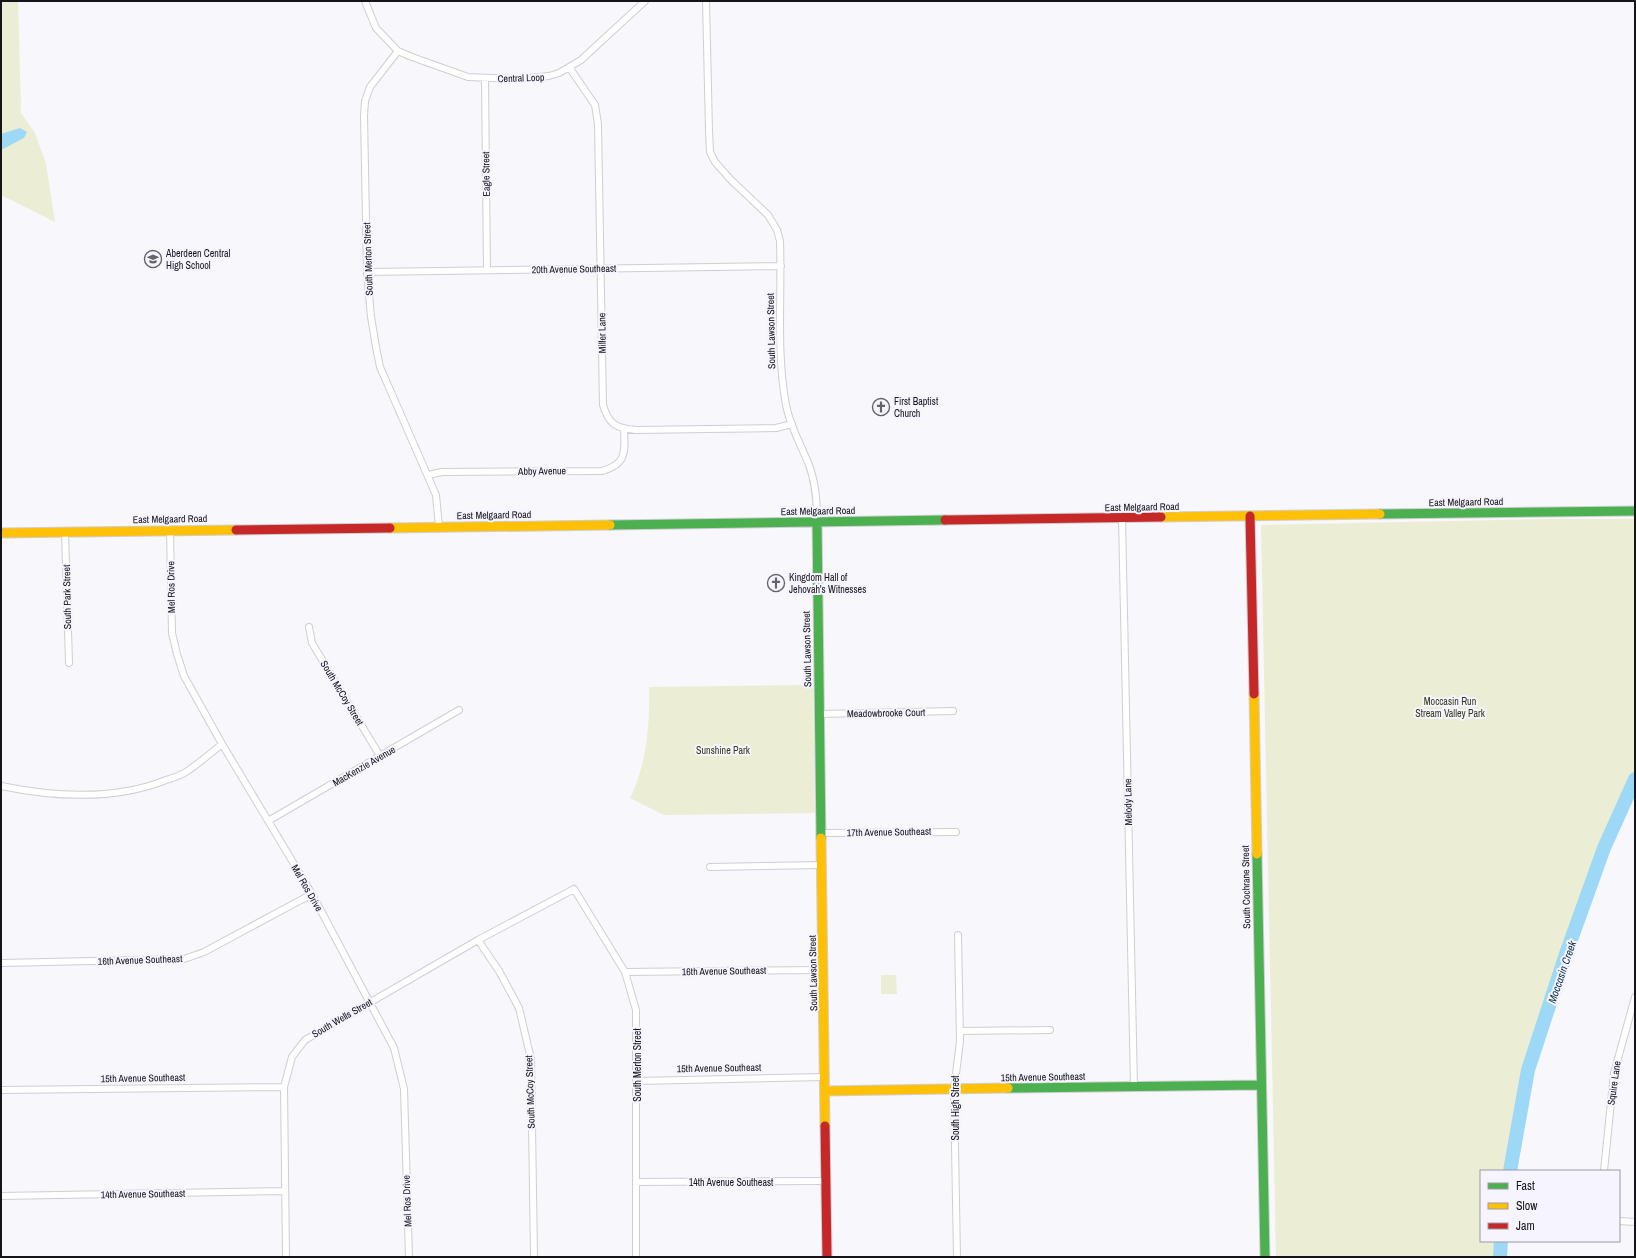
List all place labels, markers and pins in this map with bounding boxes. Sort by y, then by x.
place label: Aberdeen Central High School [165,247,230,272]
school or university icon: Aberdeen Central High School [143,249,163,269]
place label: First Baptist Church [894,395,939,420]
church icon: First Baptist Church [871,397,891,417]
place label: Kingdom Hall of Jehovah's Witnesses [789,571,866,596]
church icon: Kingdom Hall of Jehovah's Witnesses [766,573,786,593]

